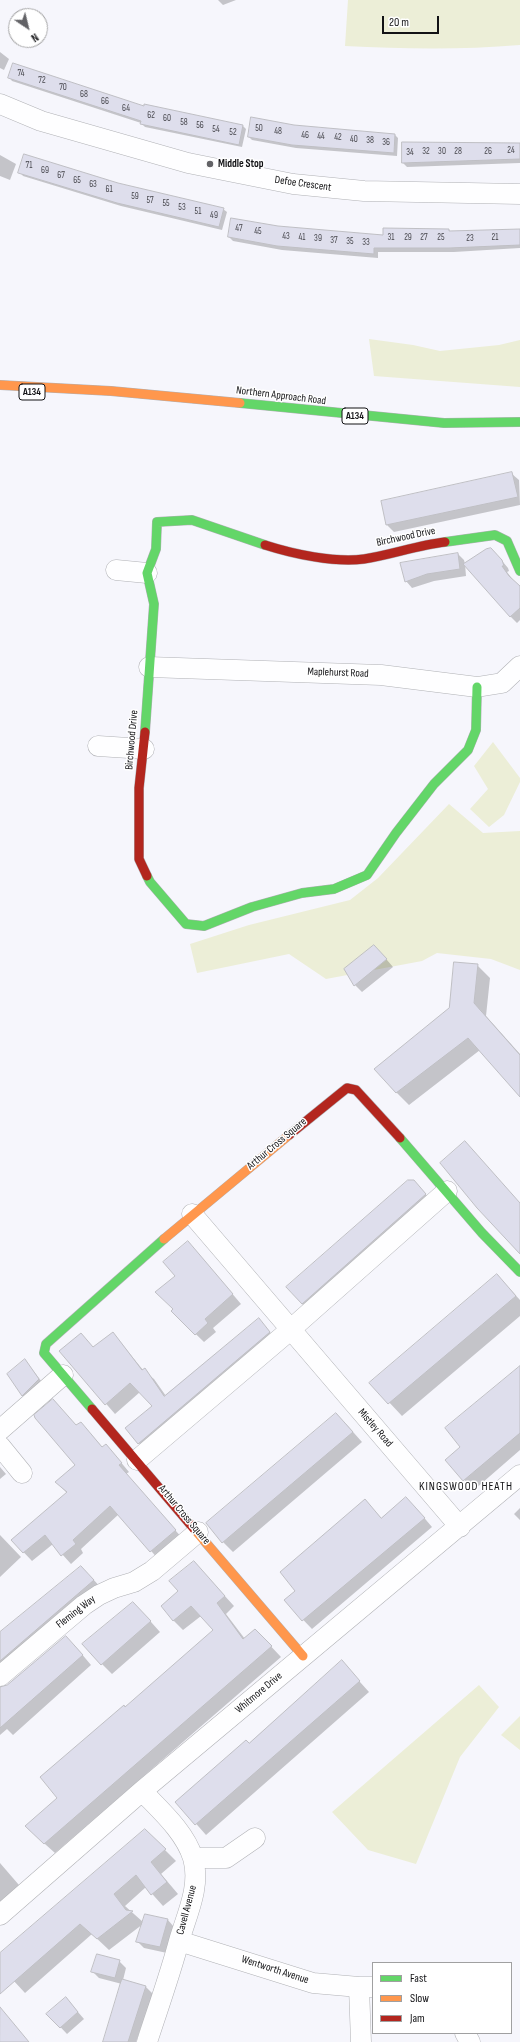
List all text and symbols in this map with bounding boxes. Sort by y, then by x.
north arrow [8,8,48,48]
scale bar [384,8,441,34]
text: 20 m [389,15,409,30]
text: N [28,30,41,44]
house number: 74 [18,69,24,79]
house number: 72 [38,76,46,86]
house number: 70 [59,83,67,93]
house number: 68 [80,90,88,100]
house number: 66 [101,97,109,107]
house number: 64 [122,104,130,114]
house number: 62 [147,111,155,121]
house number: 60 [163,114,171,124]
house number: 58 [180,118,188,128]
house number: 56 [196,121,204,131]
house number: 50 [255,124,263,134]
house number: 54 [212,125,220,135]
house number: 48 [274,127,282,137]
house number: 52 [229,128,237,138]
house number: 46 [301,131,309,141]
house number: 44 [317,132,325,142]
house number: 42 [334,133,342,143]
house number: 40 [350,135,358,145]
house number: 38 [366,136,374,146]
house number: 36 [382,138,390,148]
house number: 24 [507,146,515,156]
house number: 32 [422,147,430,157]
house number: 30 [438,147,446,157]
house number: 28 [454,147,462,157]
house number: 26 [484,147,492,157]
house number: 34 [406,148,414,158]
place label: Middle Stop [218,157,264,171]
marker: Middle Stop [205,159,215,169]
house number: 71 [26,161,32,171]
house number: 69 [41,166,49,176]
house number: 67 [57,171,65,181]
street label: Defoe Crescent [274,173,332,195]
house number: 65 [73,176,81,186]
house number: 63 [89,180,97,190]
house number: 61 [105,185,113,195]
house number: 59 [131,192,139,202]
house number: 57 [146,196,154,206]
house number: 55 [162,199,170,209]
house number: 53 [178,203,186,213]
house number: 51 [195,207,201,217]
house number: 49 [210,211,218,221]
house number: 47 [235,224,243,234]
house number: 45 [254,227,262,237]
house number: 43 [282,232,290,242]
house number: 41 [299,233,305,243]
house number: 31 [388,233,394,243]
house number: 29 [404,233,412,243]
house number: 27 [420,233,428,243]
house number: 25 [437,233,445,243]
house number: 21 [492,233,498,243]
house number: 39 [314,234,322,244]
house number: 23 [466,234,474,244]
house number: 37 [330,236,338,246]
house number: 35 [346,237,354,247]
house number: 33 [362,238,370,248]
road number: A134 [19,384,45,400]
street label: Northern Approach Road [235,384,327,408]
road number: A134 [342,408,368,424]
street label: Birchwood Drive [375,524,437,550]
street label: Maplehurst Road [307,665,369,681]
street label: Birchwood Drive [123,710,141,770]
street label: Arthur Cross Square [245,1115,309,1173]
street label: Mistley Road [355,1406,395,1450]
district label: KINGSWOOD HEATH [419,1480,513,1494]
street label: Arthur Cross Square [155,1483,213,1547]
street label: Fleming Way [54,1593,98,1631]
street label: Whitmore Drive [233,1670,285,1716]
street label: Cavell Avenue [174,1884,200,1936]
street label: Wentworth Avenue [240,1953,310,1987]
legend [372,1962,512,2034]
text: Fast [410,1971,427,1986]
text: Slow [410,1991,429,2006]
text: Jam [410,2011,425,2026]

